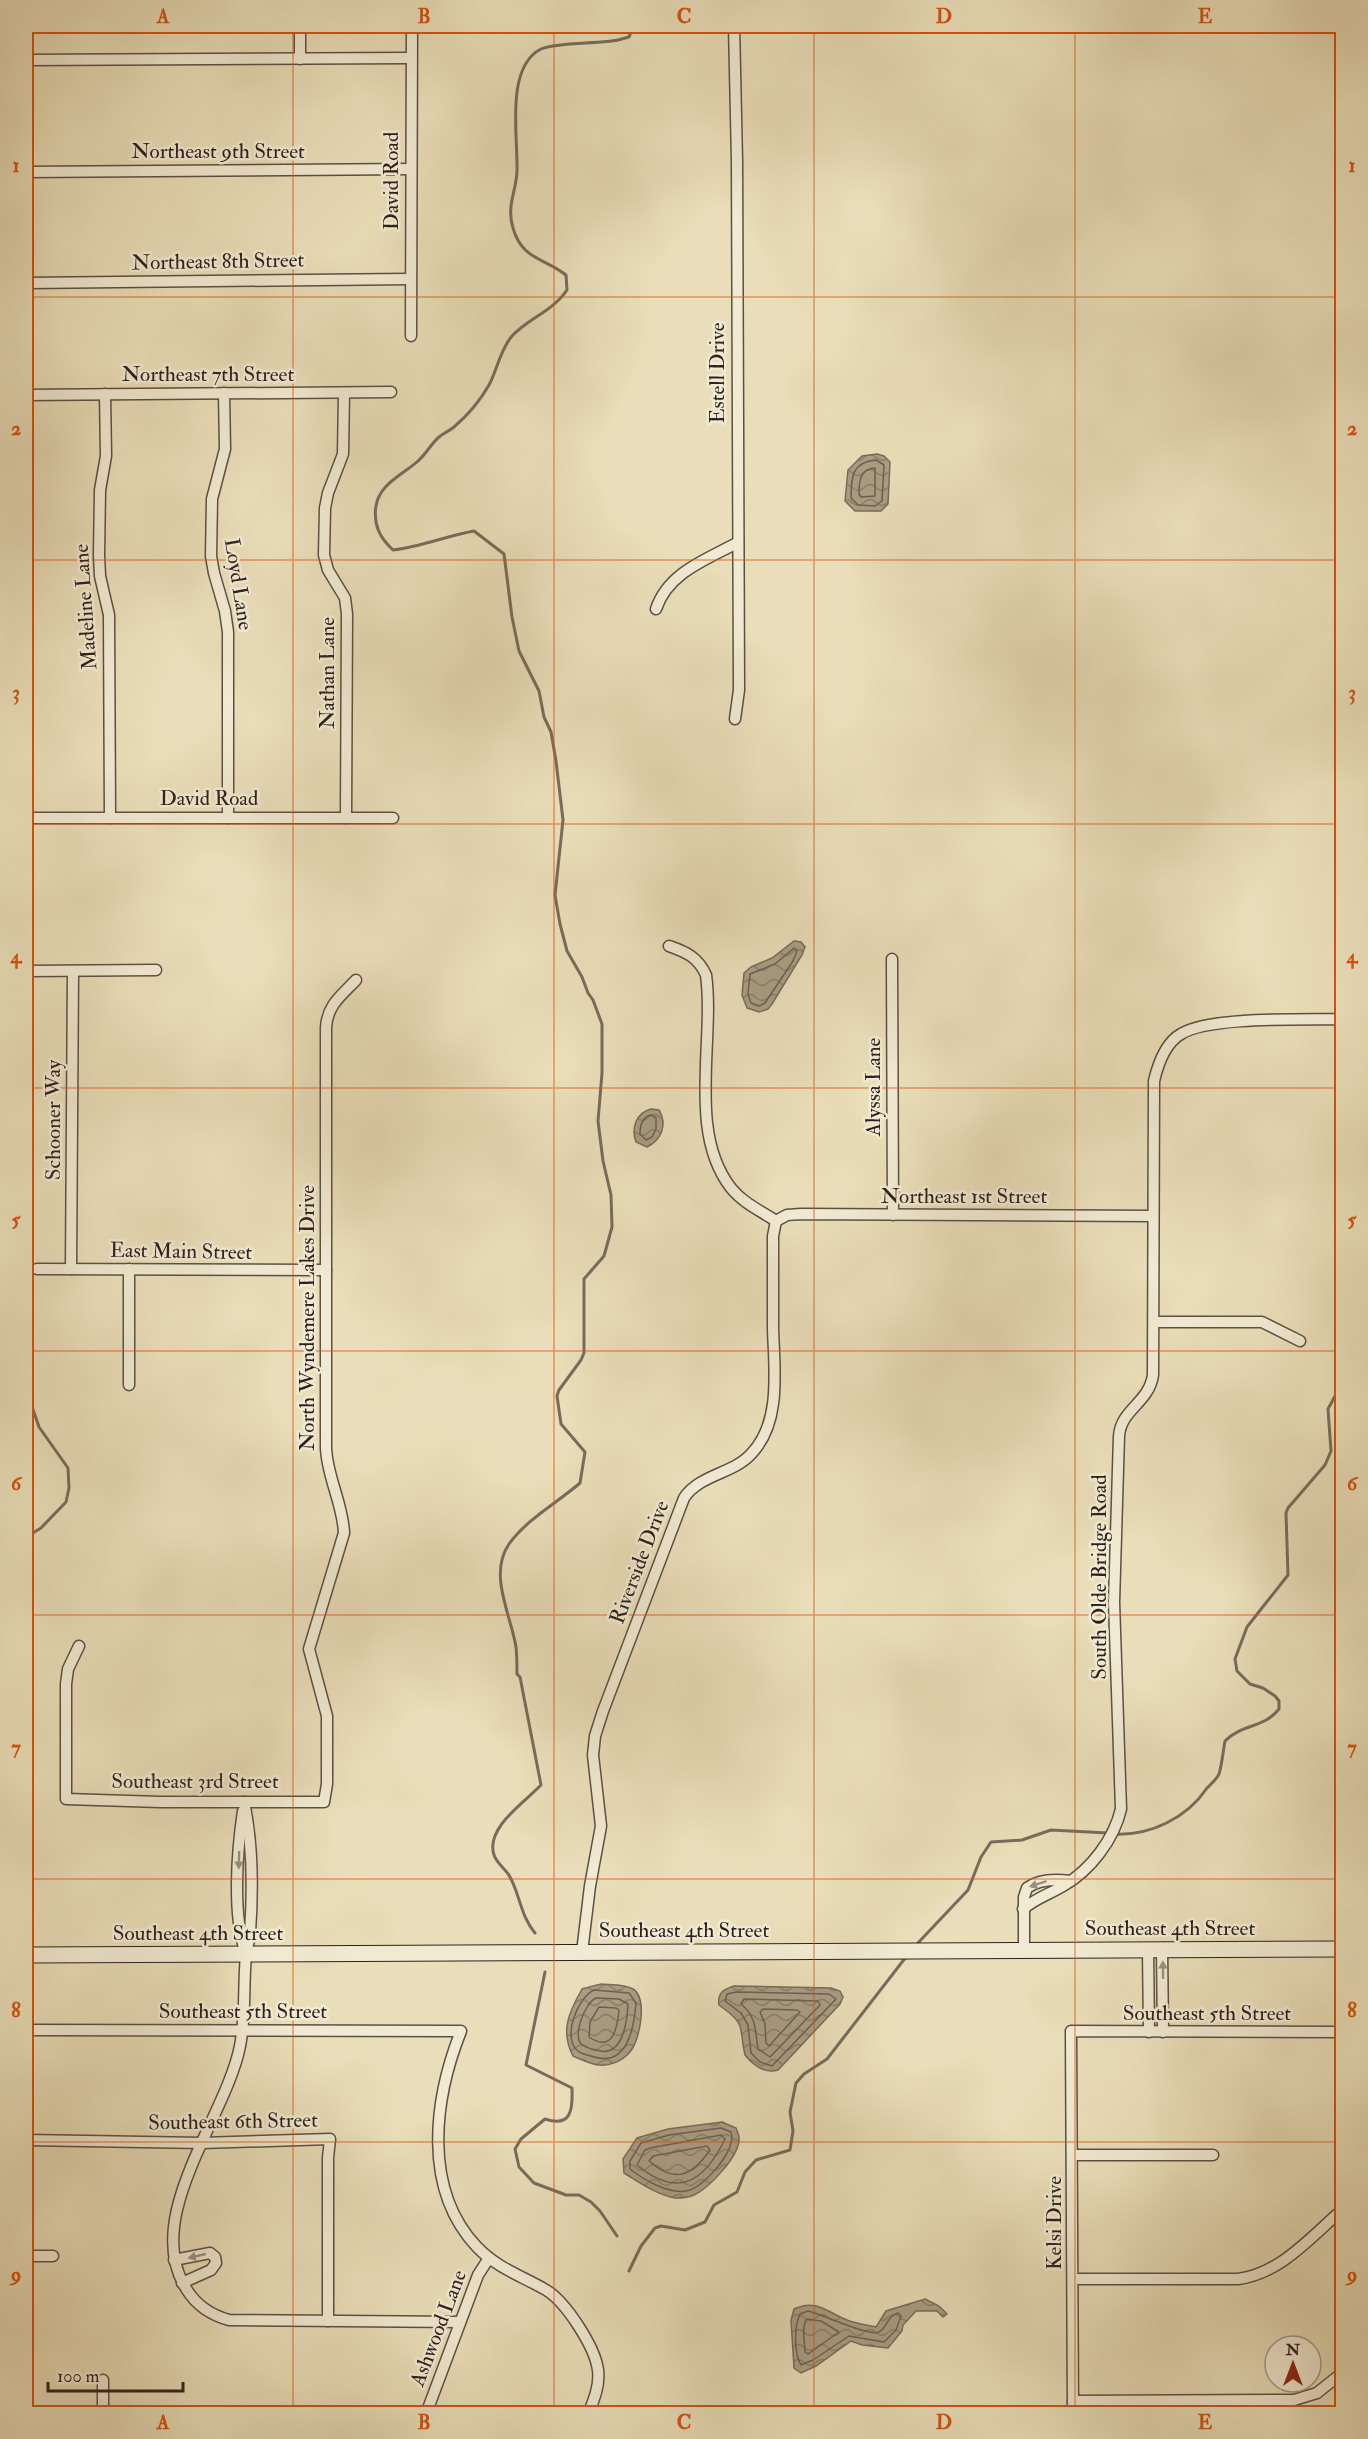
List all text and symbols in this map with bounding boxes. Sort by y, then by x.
text: A [156,4,170,29]
text: B [417,4,431,29]
text: C [677,4,691,29]
text: D [936,4,952,29]
text: E [1198,4,1213,29]
street label: David Road [378,131,405,230]
street label: Northeast 9th Street [131,138,305,165]
text: 1 [12,153,20,178]
text: 1 [1348,153,1356,178]
street label: Northeast 8th Street [131,246,305,277]
street label: Estell Drive [704,322,731,424]
street label: Northeast 7th Street [122,361,294,388]
text: 2 [11,416,21,441]
text: 2 [1347,416,1357,441]
street label: Loyd Lane [218,536,259,632]
street label: Madeline Lane [68,543,103,671]
street label: Nathan Lane [314,617,341,729]
text: 3 [12,680,20,705]
text: 3 [1348,680,1356,705]
street label: David Road [160,785,259,812]
text: 4 [10,944,23,969]
text: 4 [1346,944,1359,969]
street label: Alyssa Lane [860,1037,887,1137]
street label: Schooner Way [40,1059,67,1180]
street label: Northeast 1st Street [881,1183,1047,1210]
street label: North Wyndemere Lakes Drive [294,1185,321,1451]
text: 5 [12,1207,22,1232]
text: 5 [1348,1207,1358,1232]
street label: East Main Street [110,1237,253,1266]
text: 6 [11,1471,23,1496]
text: 6 [1347,1471,1359,1496]
street label: South Olde Bridge Road [1086,1474,1113,1680]
street label: Riverside Drive [604,1496,675,1628]
text: 7 [11,1735,21,1760]
text: 7 [1347,1735,1357,1760]
street label: Southeast 3rd Street [111,1768,279,1795]
one-way arrow [234,1851,244,1870]
one-way arrow [1028,1880,1046,1889]
street label: Southeast 4th Street [1085,1915,1255,1942]
street label: Southeast 4th Street [599,1917,769,1944]
street label: Southeast 4th Street [113,1920,283,1947]
one-way arrow [1158,1960,1167,1979]
text: 8 [11,1998,21,2023]
street label: Southeast 5th Street [159,1998,327,2025]
text: 8 [1347,1998,1357,2023]
street label: Southeast 5th Street [1123,2000,1291,2027]
street label: Southeast 6th Street [148,2107,318,2136]
street label: Kelsi Drive [1041,2176,1068,2270]
one-way arrow [188,2252,207,2261]
text: 9 [9,2262,21,2287]
text: 9 [1345,2262,1357,2287]
street label: Ashwood Lane [404,2266,473,2391]
north arrow [1263,2334,1323,2394]
text: N [1285,2340,1301,2360]
scale bar [48,2355,183,2393]
text: 100 m [57,2365,100,2388]
text: A [156,2410,170,2435]
text: B [417,2410,431,2435]
text: C [677,2410,691,2435]
text: D [936,2410,952,2435]
text: E [1198,2410,1213,2435]

